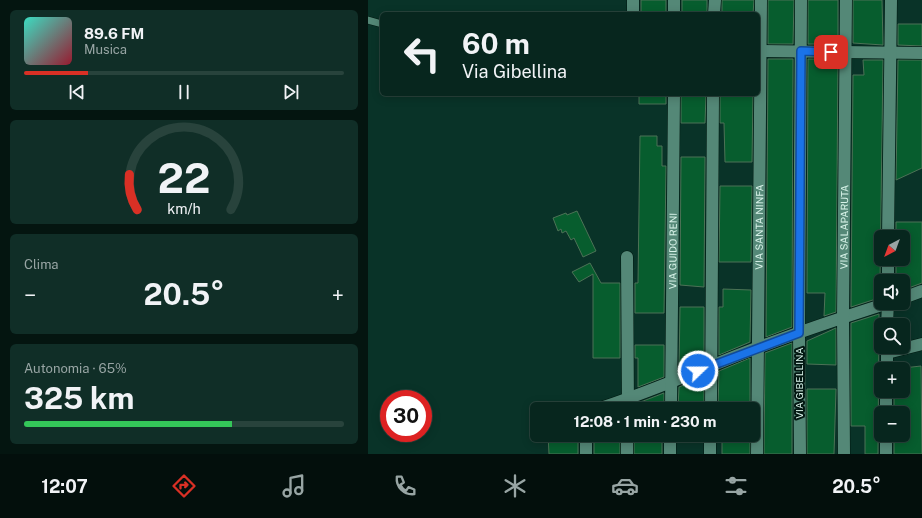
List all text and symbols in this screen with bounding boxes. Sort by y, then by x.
text: 89.6 FM [84,25,144,42]
text: 60 m [462,27,530,60]
icon: left [396,28,448,80]
pin [814,35,848,69]
icon: arrive [820,41,842,63]
text: Musica [84,42,127,57]
text: Via Gibellina [462,61,567,82]
icon: previous [66,81,88,103]
icon: pause [173,81,195,103]
icon: next [280,81,302,103]
text: 22 [158,153,210,202]
street label: VIA SANTA NINFA [753,184,765,270]
street label: VIA SALAPARUTA [837,185,850,269]
text: km/h [167,200,201,217]
street label: VIA GUIDO RENI [666,213,679,289]
north arrow [874,230,910,266]
map controls [874,230,910,442]
text: Clima [24,257,59,272]
button: sound [874,274,910,310]
text: 20.5° [144,276,224,312]
text: − [24,282,36,308]
text: + [332,282,344,308]
button: search [874,318,910,354]
street label: VIA GIBELLINA [793,347,805,419]
position arrow [677,350,719,392]
text: Autonomia · 65% [24,361,127,376]
button: + [874,362,910,398]
text: 325 km [24,380,134,416]
speed limit sign: 30 [380,390,432,442]
button: − [874,406,910,442]
text: 12:08 · 1 min · 230 m [574,413,717,430]
icon: directions [170,472,198,500]
icon: music [280,472,308,500]
icon: phone [391,472,419,500]
icon: climate [501,472,529,500]
icon: car [611,472,639,500]
icon: filters [722,472,750,500]
text: 12:07 [41,476,88,497]
text: 20.5° [832,476,881,497]

